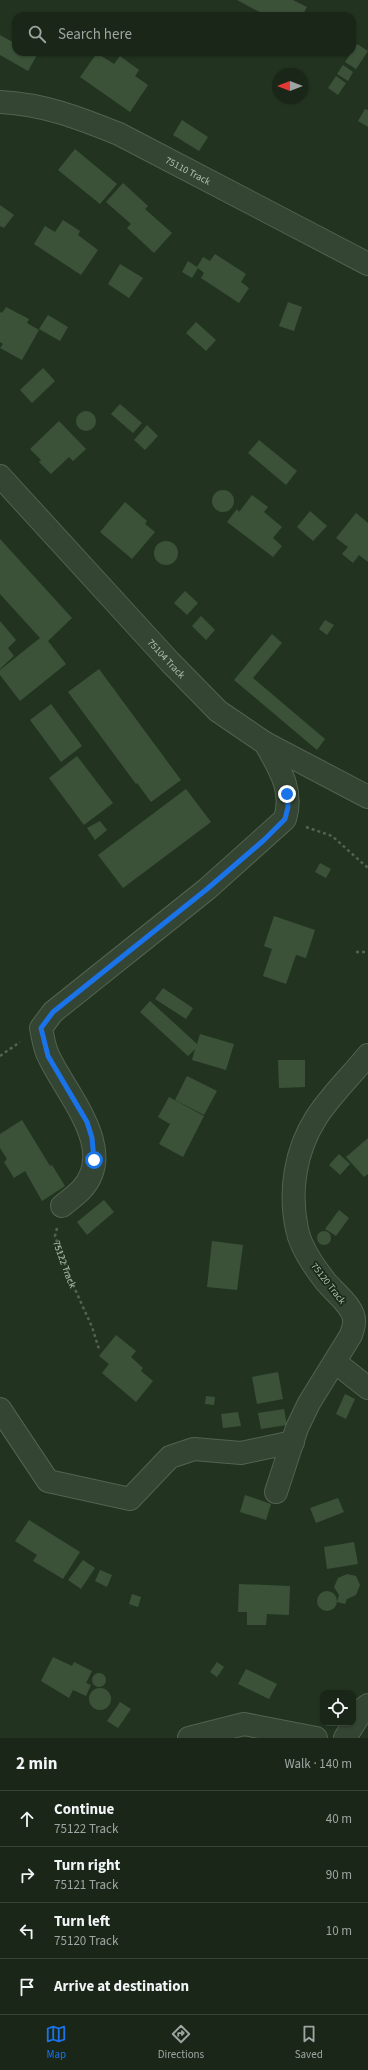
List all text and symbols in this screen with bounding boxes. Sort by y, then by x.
search box [12,12,356,56]
icon: search [26,23,48,45]
text: Search here [58,24,132,45]
north arrow [272,68,308,104]
street label: 75110 Track [163,153,213,189]
street label: 75104 Track [144,636,188,682]
route end [278,785,296,803]
route start [85,1151,103,1169]
street label: 75122 Track [49,1239,80,1290]
street label: 75120 Track [307,1260,349,1307]
map controls [320,1690,356,1726]
button: locate [320,1690,356,1726]
text: 2 min [16,1752,57,1776]
text: Walk · 140 m [284,1755,352,1773]
text: Continue [54,1799,114,1820]
icon: ahead [16,1808,38,1830]
text: 40 m [326,1810,352,1828]
text: 75122 Track [54,1820,118,1838]
text: Turn right [54,1855,120,1876]
icon: right [16,1864,38,1886]
text: 90 m [326,1866,352,1884]
text: 75121 Track [54,1876,118,1894]
text: Turn left [54,1911,110,1932]
icon: left [16,1920,38,1942]
text: 10 m [326,1922,352,1940]
text: 75120 Track [54,1932,118,1950]
icon: arrive [16,1976,38,1998]
text: Arrive at destination [54,1976,189,1997]
tab: Map [45,2023,67,2062]
tab: Directions [158,2023,204,2062]
tab: Saved [295,2023,323,2062]

